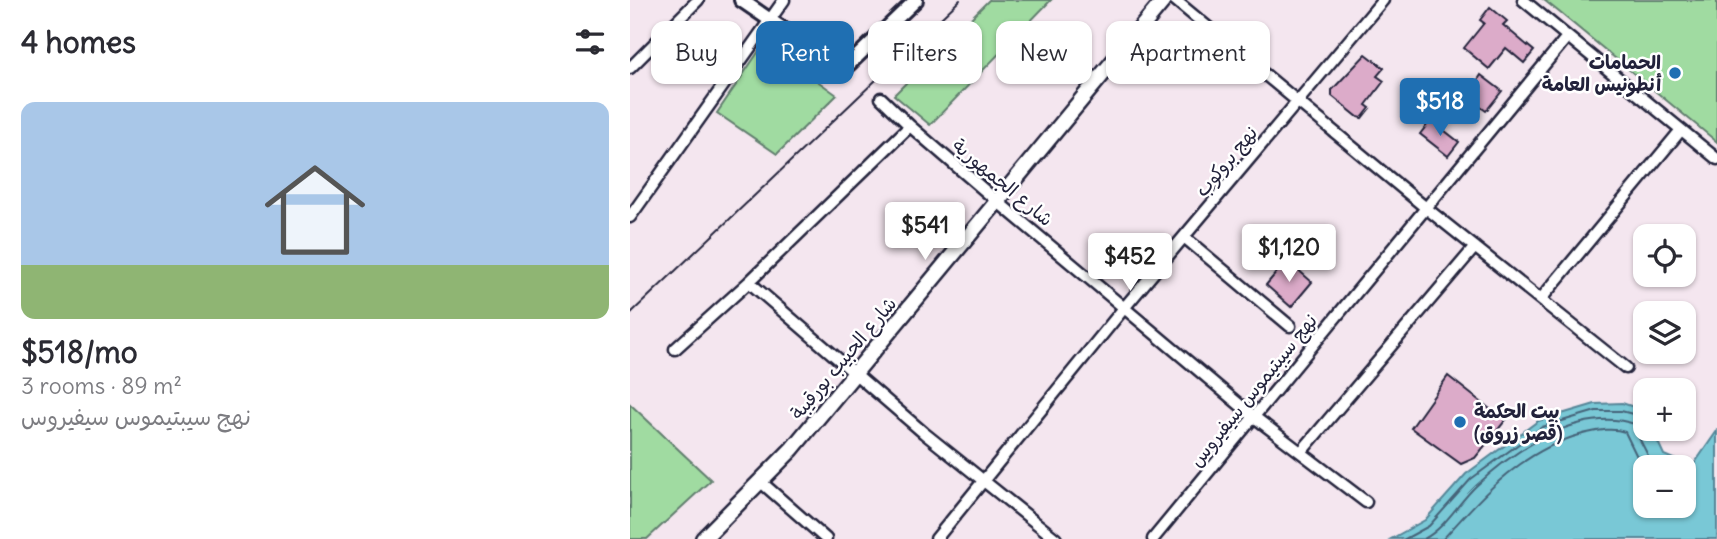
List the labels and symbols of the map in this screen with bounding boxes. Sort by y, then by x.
place label: الحمامات أنطونيس العامة [1542,50,1662,98]
marker: الحمامات أنطونيس العامة [1667,65,1683,81]
pin: $518 [1399,78,1481,138]
street label: نهج بروكوب [1190,121,1263,202]
street label: شارع الجمهورية [947,133,1058,233]
pin: $541 [884,202,966,262]
pin: $1,120 [1232,224,1346,284]
pin: $452 [1089,233,1171,293]
street label: شارع الحبيب بورقيبة [785,292,903,425]
street label: نهج سيبتيموس سيفيروس [1184,309,1323,472]
place label: بيت الحكمة (قصر زروق) [1474,399,1563,445]
marker: بيت الحكمة (قصر زروق) [1452,414,1468,430]

